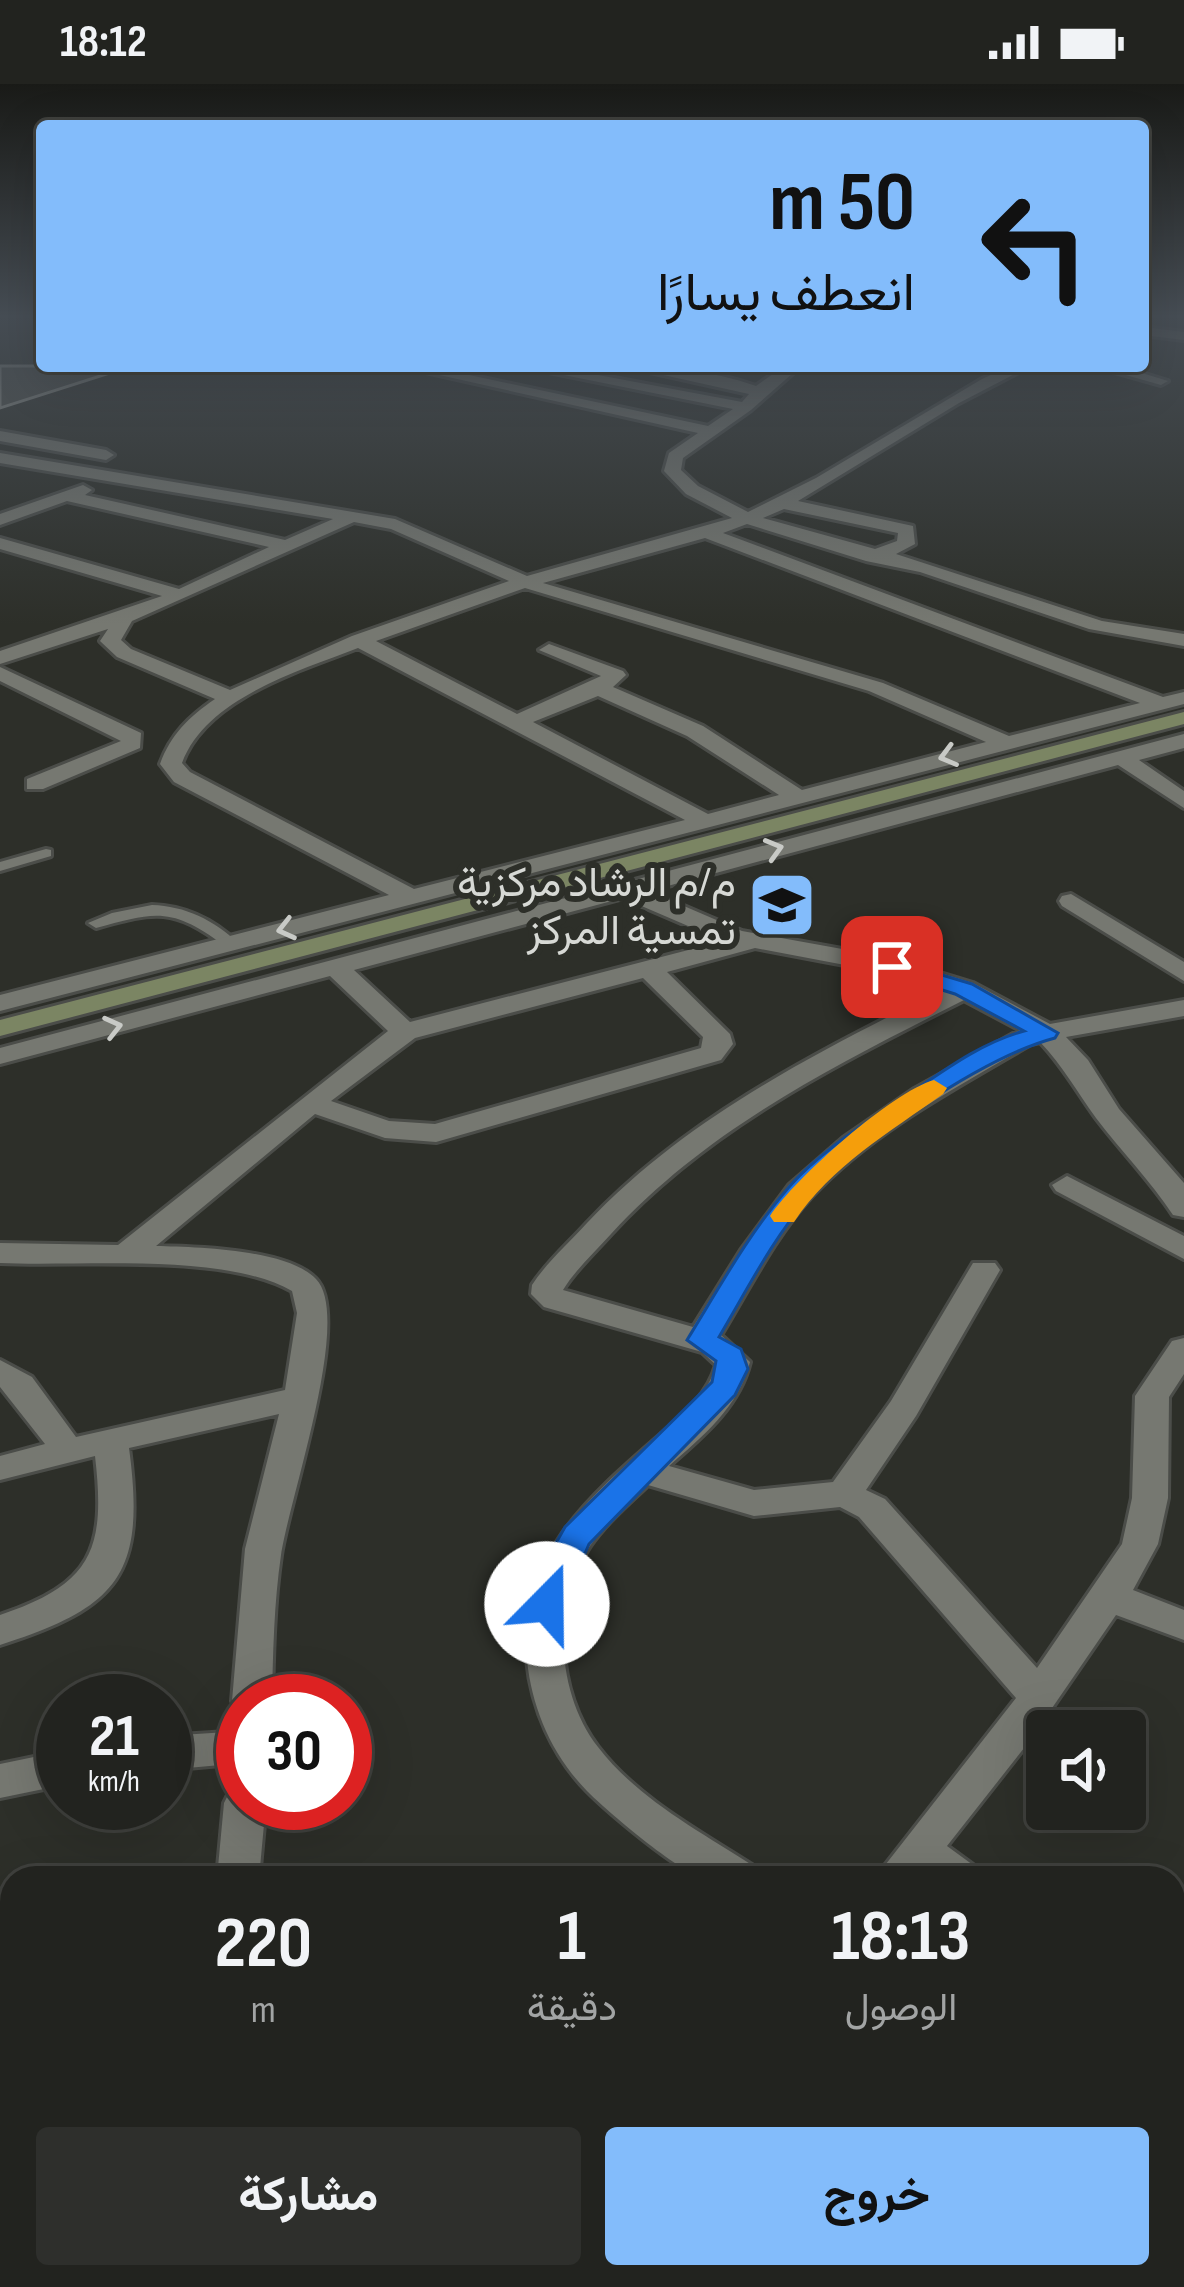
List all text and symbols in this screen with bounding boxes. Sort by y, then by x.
text: 18:12 [60,15,147,70]
text: 50 m [769,153,915,254]
icon: left [957,168,1113,324]
text: انعطف يسارًا [657,261,915,326]
one-way arrow [938,742,959,767]
one-way arrow [763,838,784,863]
place label: م/م الرشاد مركزية تمسية المركز [457,858,736,957]
school or university icon: م/م الرشاد مركزية تمسية المركز [747,870,817,940]
one-way arrow [277,915,297,940]
pin [841,916,943,1018]
icon: arrive [859,934,925,1000]
one-way arrow [103,1016,123,1041]
position arrow [484,1541,610,1667]
speed limit sign: 30 [216,1674,372,1830]
text: 21 [89,1701,139,1773]
map controls [1026,1710,1146,1830]
button: sound [1026,1710,1146,1830]
text: km/h [88,1764,140,1800]
text: 1 [558,1894,586,1981]
text: 18:13 [832,1894,970,1981]
text: 220 [215,1901,312,1988]
text: دقيقة [527,1985,617,2032]
text: الوصول [845,1985,957,2032]
text: m [251,1987,276,2034]
button: مشاركة [36,2127,581,2265]
button: خروج [605,2127,1149,2265]

